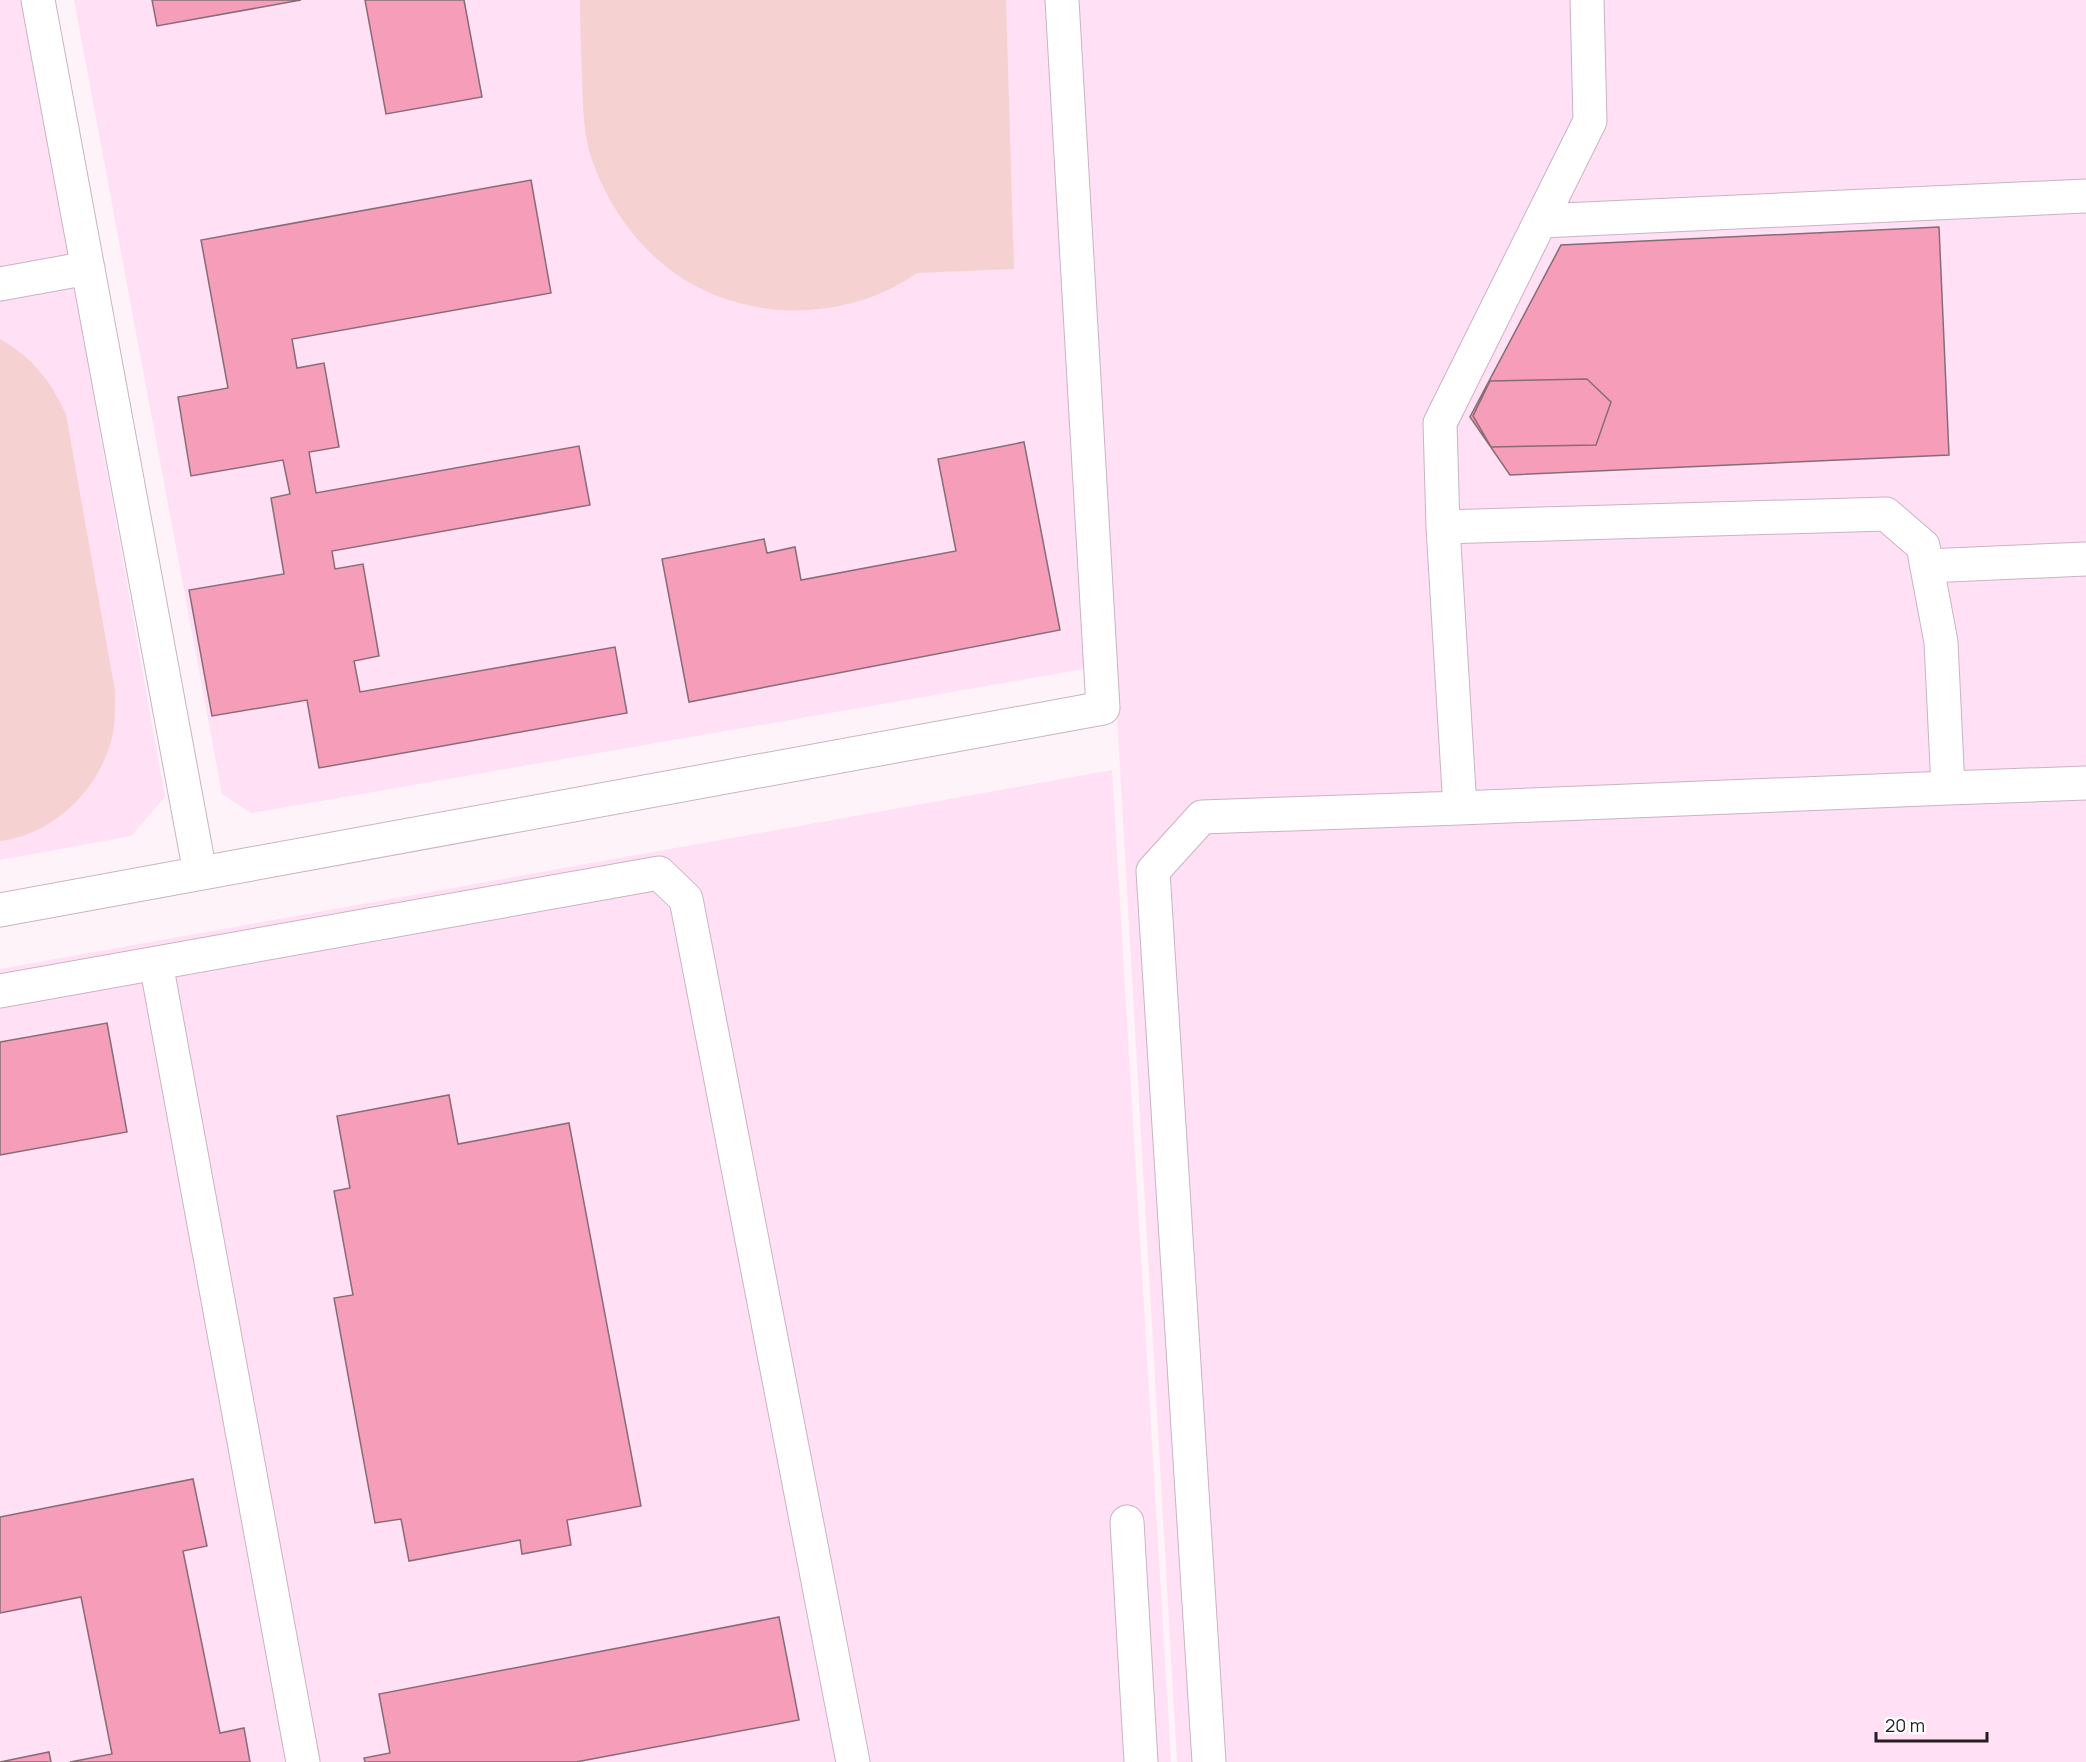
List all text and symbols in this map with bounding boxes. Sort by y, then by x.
scale bar [1876,1705,1987,1743]
text: 20 m [1885,1713,1925,1737]

